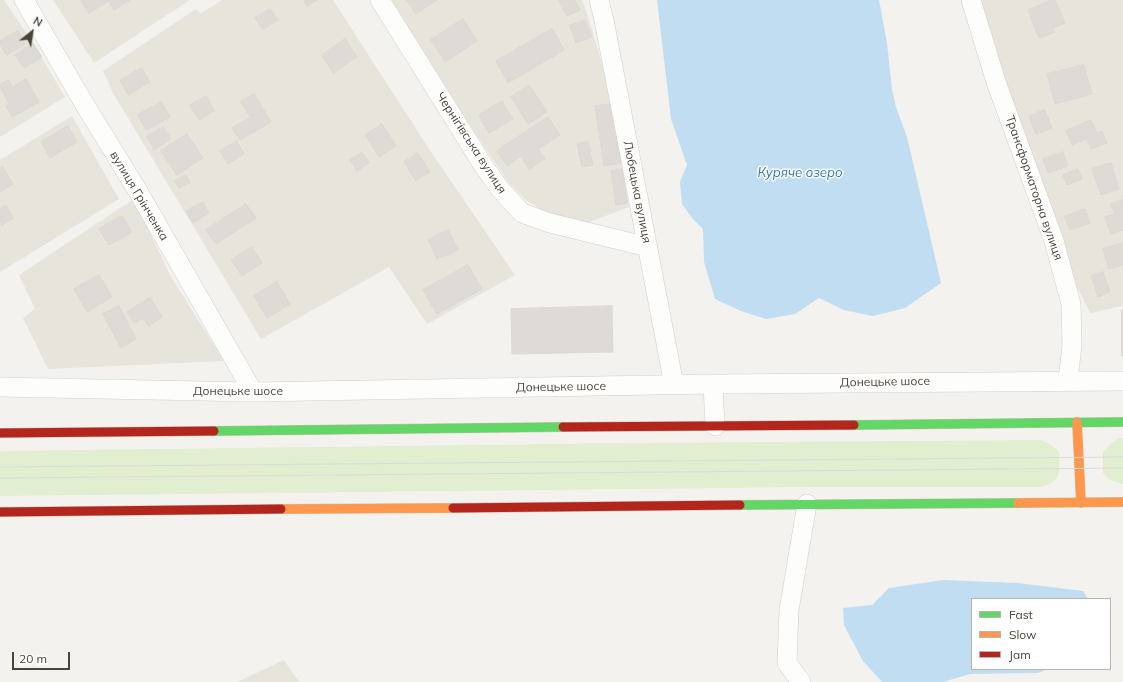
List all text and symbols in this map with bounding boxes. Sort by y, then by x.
north arrow [12,12,52,52]
text: N [31,13,45,30]
street label: Чернігівська вулиця [433,90,509,196]
street label: Трансформаторна вулиця [1002,114,1066,262]
street label: Любецька вулиця [620,140,654,244]
street label: вулиця Грінченка [107,149,171,243]
water label: Куряче озеро [757,165,843,181]
street label: Донецьке шосе [840,374,930,390]
street label: Донецьке шосе [516,379,606,395]
street label: Донецьке шосе [193,384,283,398]
legend [971,598,1111,670]
text: Fast [1009,607,1033,622]
text: Slow [1009,627,1037,642]
scale bar [14,644,72,670]
text: Jam [1009,647,1031,662]
text: 20 m [19,651,47,666]

